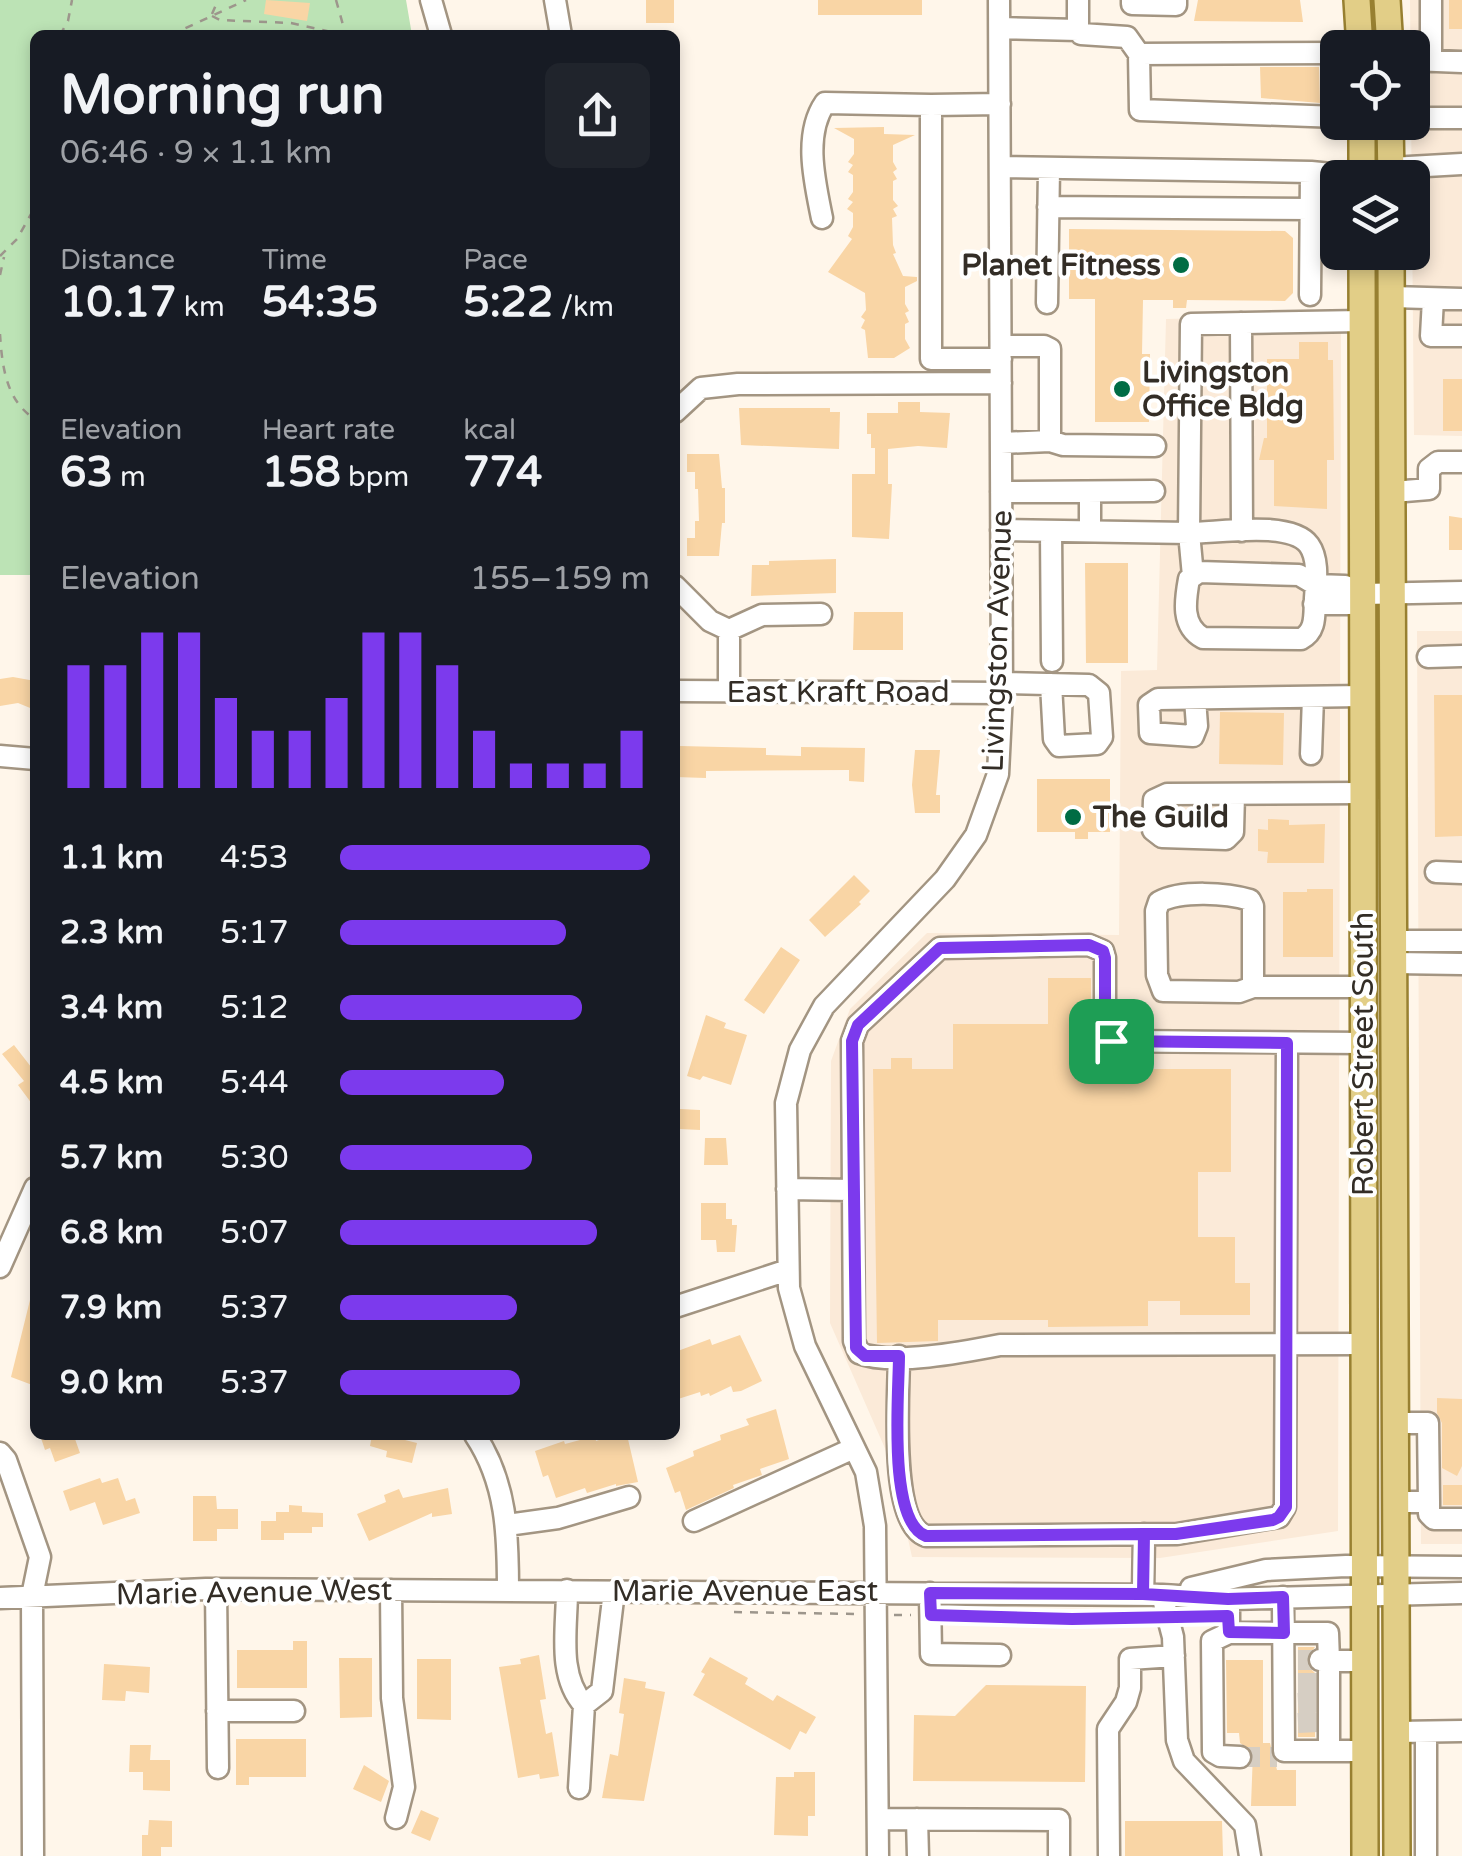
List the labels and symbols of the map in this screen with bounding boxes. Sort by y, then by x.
place label: Planet Fitness [961,247,1161,284]
marker: Planet Fitness [1170,254,1192,276]
place label: Livingston Office Bldg [1142,354,1304,425]
marker: Livingston Office Bldg [1111,378,1133,400]
street label: Livingston Avenue [974,509,1021,773]
street label: East Kraft Road [726,674,950,711]
place label: The Guild [1092,799,1229,836]
marker: The Guild [1062,806,1084,828]
street label: Robert Street South [1345,912,1382,1196]
pin [1069,999,1154,1084]
street label: Marie Avenue West [115,1572,393,1613]
street label: Marie Avenue East [612,1573,878,1610]

